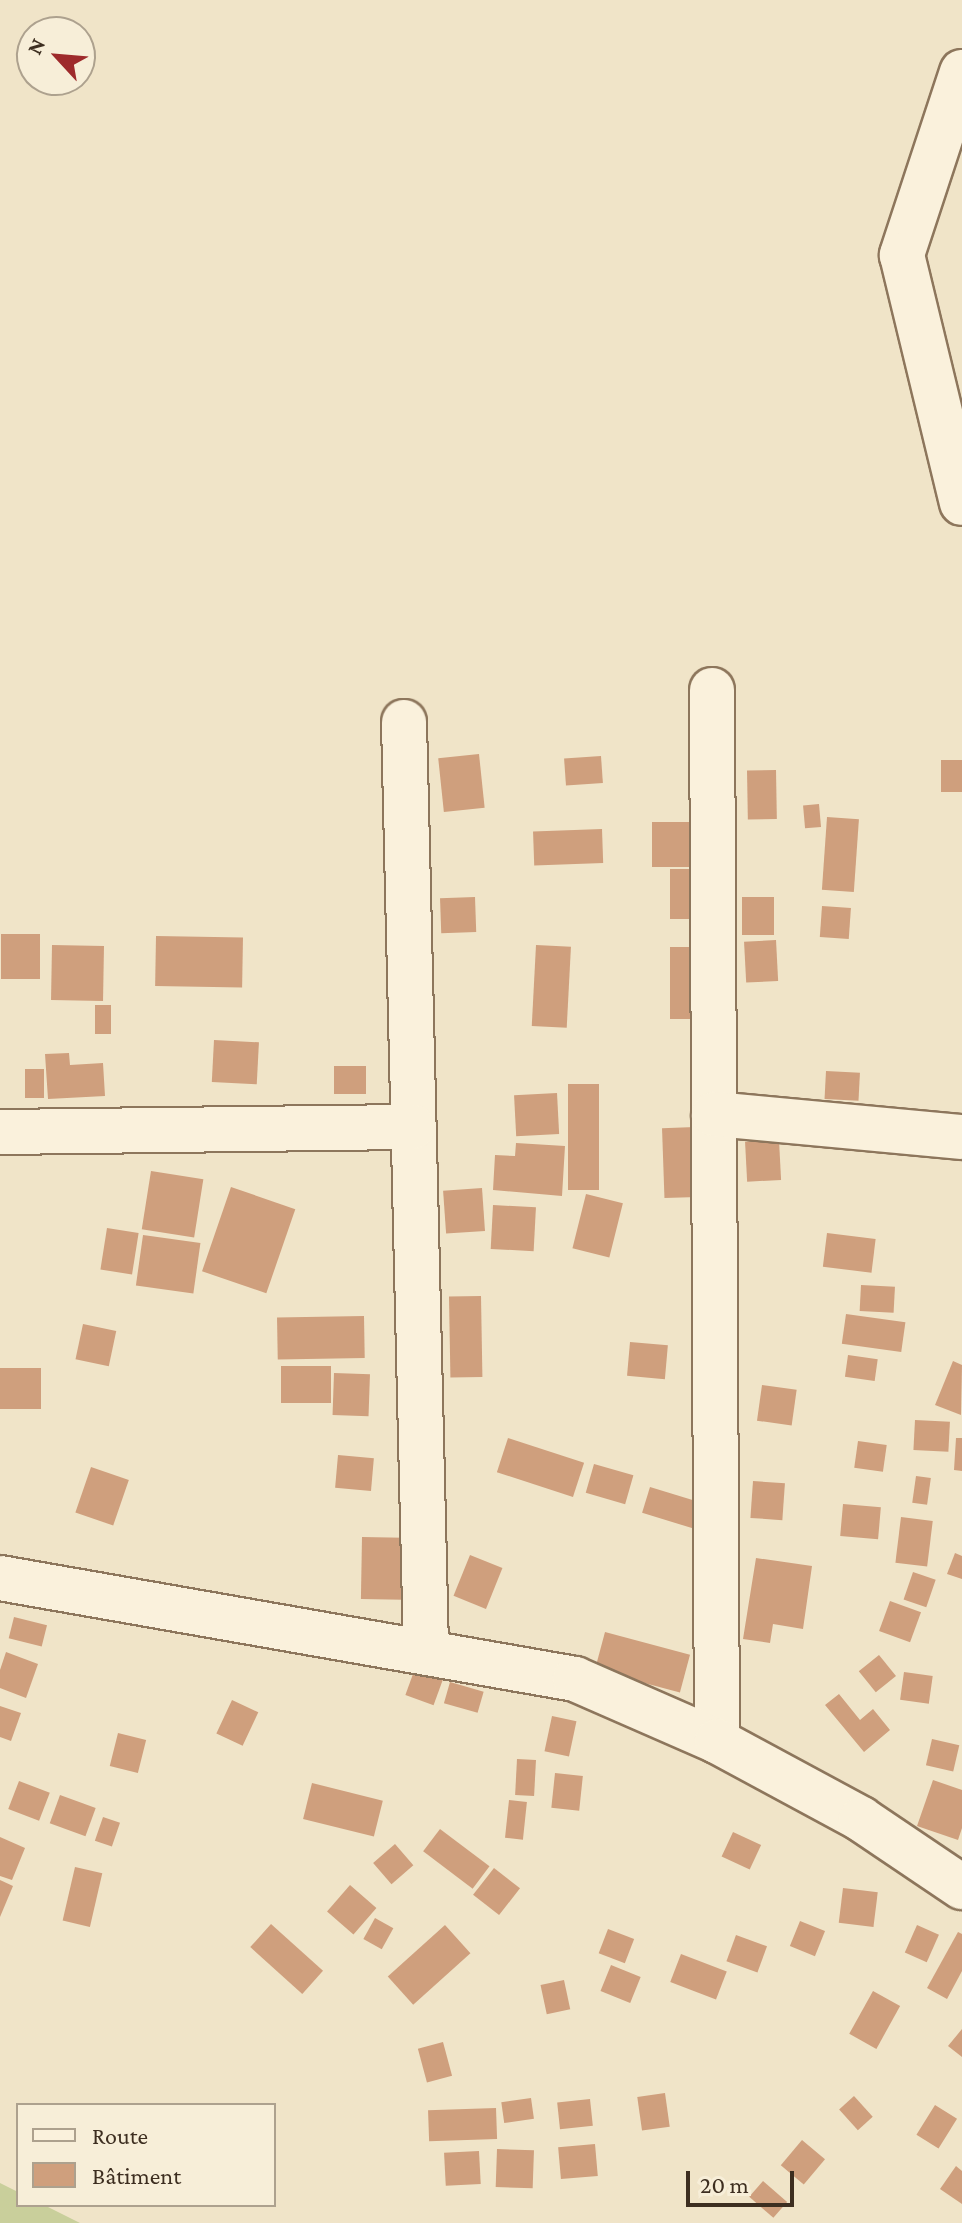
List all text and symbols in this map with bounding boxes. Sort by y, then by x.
north arrow [16,16,96,96]
text: N [21,34,50,58]
legend [16,2103,276,2207]
text: Route [92,2122,148,2149]
scale bar [690,2155,798,2205]
text: Bâtiment [92,2162,181,2189]
text: 20 m [700,2171,749,2198]

